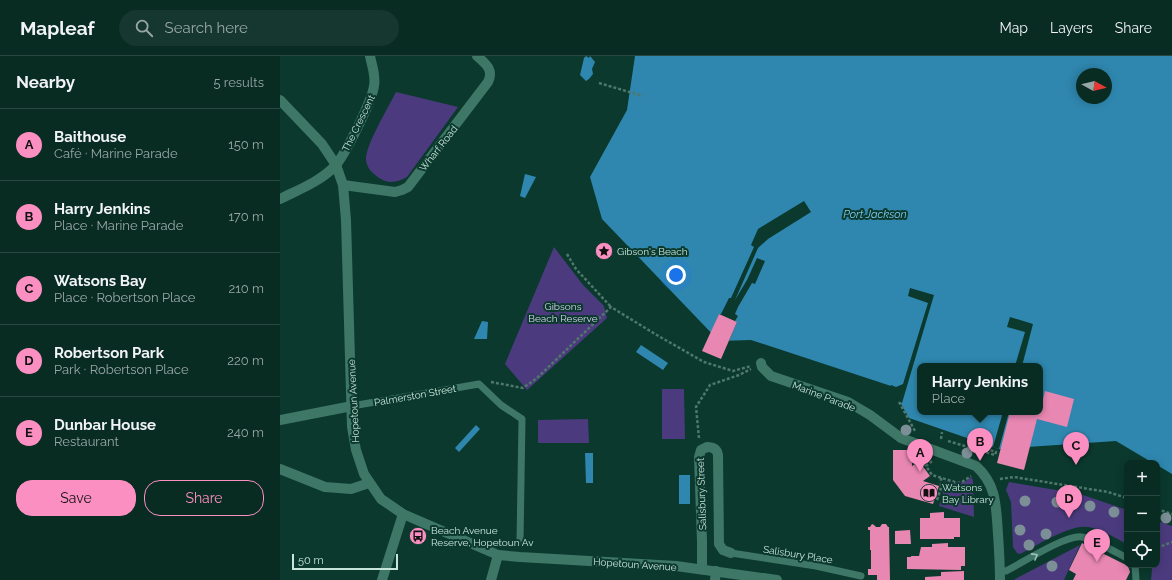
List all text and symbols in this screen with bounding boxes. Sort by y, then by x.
search box [119,10,399,46]
text: Mapleaf [20,17,95,39]
icon: search [133,17,155,39]
text: Search here [165,19,248,37]
text: Map [1000,20,1028,36]
text: Layers [1050,20,1093,36]
text: Share [1115,20,1152,36]
north arrow [1076,68,1112,104]
text: Nearby [16,72,75,92]
text: 5 results [213,75,264,90]
street label: The Crescent [340,92,377,153]
street label: Wharf Road [417,123,460,173]
text: Baithouse [54,128,126,146]
text: A [25,137,33,152]
text: 150 m [228,137,264,152]
text: Café · Marine Parade [54,146,178,161]
text: Harry Jenkins [54,200,150,218]
water label: Port Jackson [843,208,907,221]
text: B [25,209,33,224]
text: 170 m [228,209,264,224]
text: Place · Marine Parade [54,218,183,233]
place icon: Gibson's Beach [594,241,614,261]
place label: Gibson's Beach [617,246,688,257]
your location [666,265,686,285]
text: Watsons Bay [54,272,147,290]
text: C [25,281,33,296]
text: 210 m [228,281,264,296]
text: Place · Robertson Place [54,290,195,305]
park label: Gibsons Beach Reserve [528,301,598,324]
text: Robertson Park [54,344,164,362]
text: D [24,353,34,368]
text: 220 m [227,353,264,368]
street label: Hopetoun Avenue [346,359,361,443]
text: Park · Robertson Place [54,362,189,377]
popup [917,363,1043,415]
text: Harry Jenkins [932,373,1028,391]
street label: Marine Parade [791,379,857,414]
street label: Palmerston Street [373,383,458,408]
text: Place [932,391,965,406]
text: Dunbar House [54,416,156,434]
text: E [25,425,33,440]
text: 240 m [227,425,264,440]
pin: B [967,428,993,461]
pin: C [1063,432,1089,465]
text: Restaurant [54,434,119,449]
pin: A [907,439,933,472]
street label: Salisbury Street [695,457,708,530]
map controls [1124,460,1160,568]
button: + [1124,460,1160,496]
button: Save [16,480,136,516]
button: Share [144,480,264,516]
place label: Watsons Bay Library [942,482,994,505]
library icon: Watsons Bay Library [919,483,939,503]
pin: D [1056,485,1082,518]
button: − [1124,496,1160,532]
place label: Beach Avenue Reserve, Hopetoun Av [431,525,534,548]
bus stop icon: Beach Avenue Reserve, Hopetoun Av [408,526,428,546]
pin: E [1084,529,1110,562]
button: locate [1124,532,1160,568]
street label: Salisbury Place [762,544,834,565]
scale bar [292,552,398,571]
one-way arrow [1031,553,1039,561]
text: 50 m [298,554,324,567]
street label: Hopetoun Avenue [593,556,677,573]

